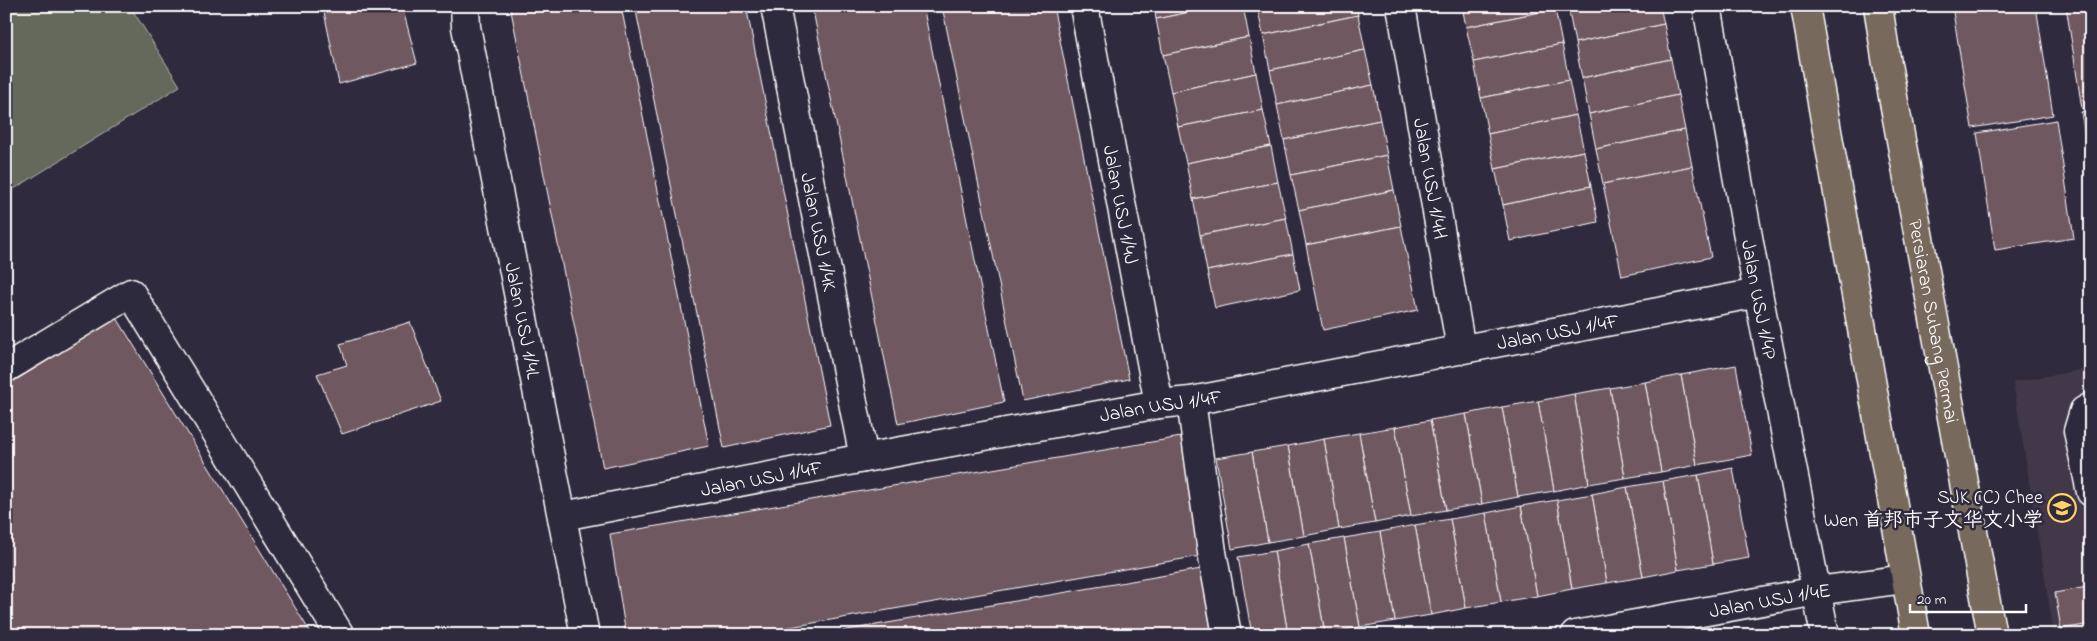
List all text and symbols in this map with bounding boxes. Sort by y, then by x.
street label: Jalan USJ 1/4H [1404,116,1454,242]
street label: Jalan USJ 1/4J [1094,143,1144,267]
street label: Jalan USJ 1/4K [791,170,843,294]
street label: Persiaran Subang Permai [1899,217,1965,426]
street label: Jalan USJ 1/4P [1732,238,1783,363]
street label: Jalan USJ 1/4L [495,260,547,382]
street label: Jalan USJ 1/4F [1495,308,1622,359]
street label: Jalan USJ 1/4F [1098,383,1225,432]
street label: Jalan USJ 1/4F [698,454,825,506]
place label: SJK (C) Chee Wen 首邦市子文华文小学 [1824,484,2043,536]
school or university icon: SJK (C) Chee Wen 首邦市子文华文小学 [2047,493,2077,523]
street label: Jalan USJ 1/4E [1707,577,1833,627]
scale bar [1910,581,2026,613]
text: 20 m [1917,589,1947,611]

